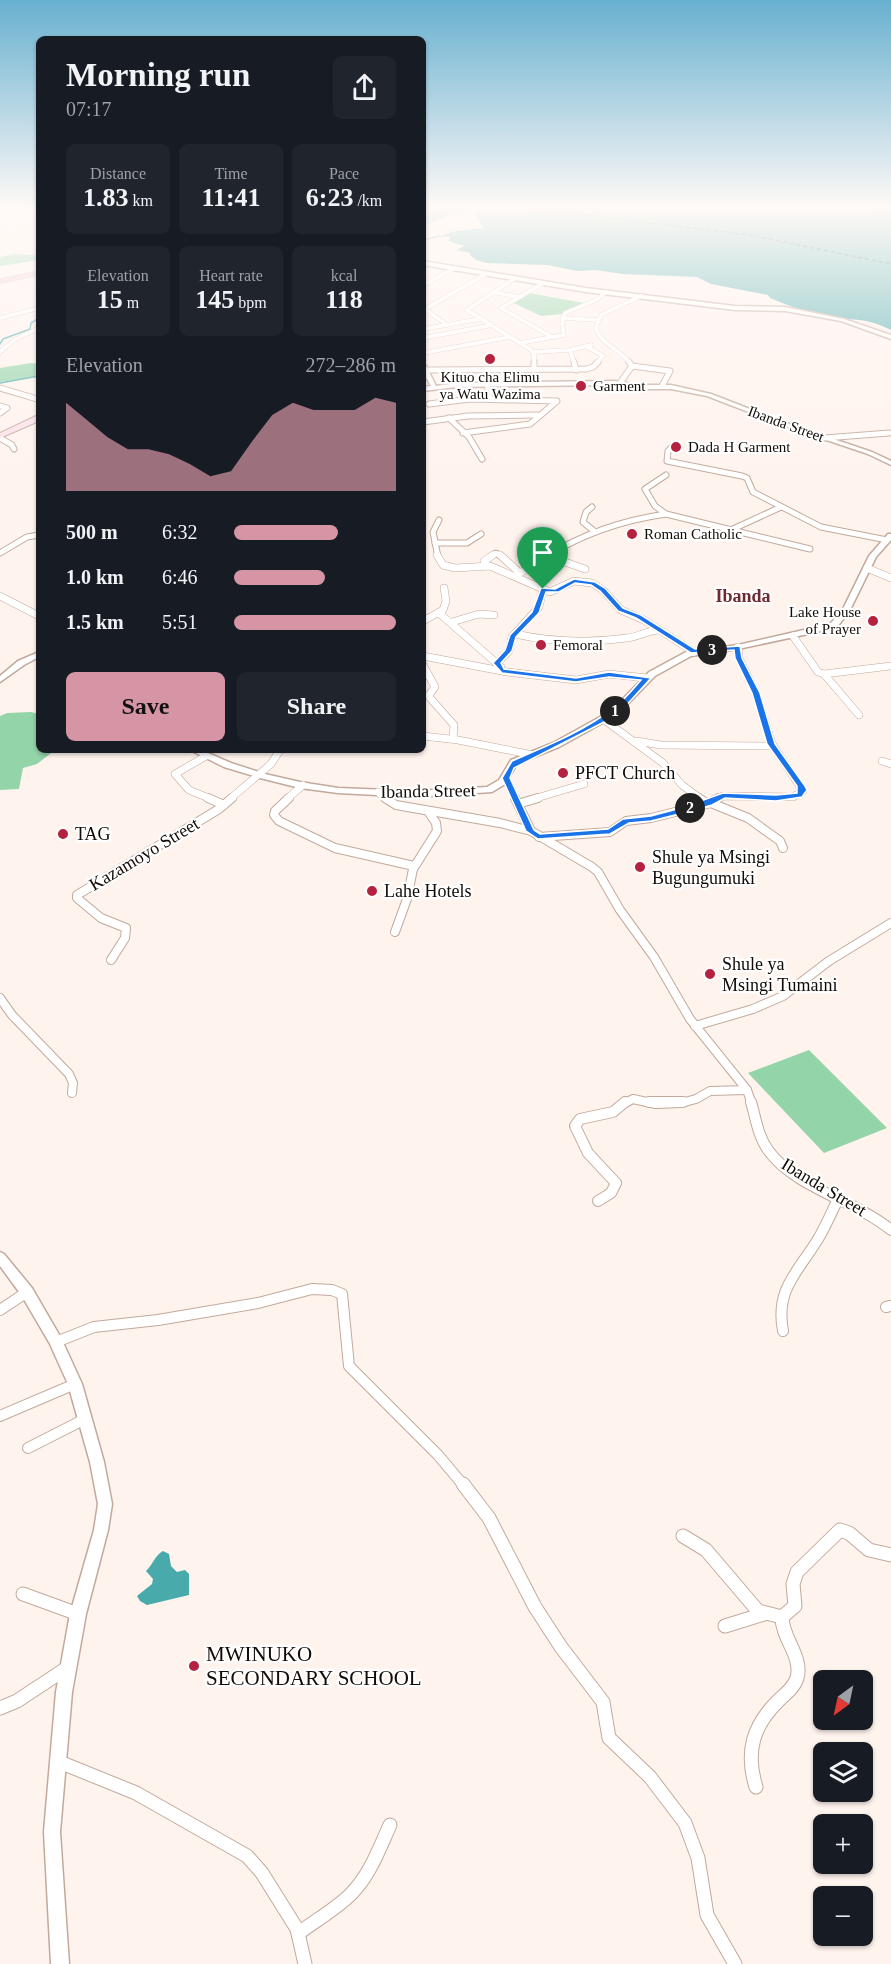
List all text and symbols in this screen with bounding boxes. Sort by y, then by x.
button: share [333,56,396,119]
text: Morning run [66,57,250,93]
text: 07:17 [66,98,112,120]
text: Distance [90,165,146,182]
text: Time [214,165,248,182]
text: Pace [329,165,359,182]
text: 1.83 [83,183,129,212]
text: 11:41 [201,183,261,212]
text: 6:23 [306,183,353,212]
text: km [129,192,153,209]
text: /km [353,192,382,209]
text: Elevation [87,267,149,284]
text: Heart rate [199,267,263,284]
text: kcal [331,267,357,284]
text: 15 [97,285,123,314]
text: 145 [195,285,234,314]
text: 118 [325,285,363,314]
text: m [123,294,139,311]
text: bpm [234,294,267,311]
marker: Kituo cha Elimu ya Watu Wazima [483,352,497,366]
text: Elevation [66,354,143,376]
text: 272–286 m [305,354,396,376]
place label: Kituo cha Elimu ya Watu Wazima [439,369,541,402]
place label: Garment [593,378,646,394]
marker: Garment [574,379,588,393]
street label: Ibanda Street [746,403,827,445]
place label: Dada H Garment [688,439,791,455]
marker: Dada H Garment [669,440,683,454]
text: 500 m [66,521,118,543]
text: 6:32 [162,521,198,543]
place label: Roman Catholic [644,526,742,542]
pin [517,527,568,589]
marker: Roman Catholic [625,527,639,541]
icon: arrive [526,536,559,569]
text: 1.0 km [66,566,124,588]
text: 6:46 [162,566,198,588]
district label: Ibanda [715,586,771,606]
place label: Lake House of Prayer [789,604,861,637]
text: 1.5 km [66,611,124,633]
text: 5:51 [162,611,198,633]
marker: Lake House of Prayer [866,614,880,628]
pin: 3 [697,635,727,665]
place label: Femoral [553,637,603,653]
marker: Femoral [534,638,548,652]
text: 3 [708,641,716,658]
button: Save [66,672,225,741]
button: Share [237,672,396,741]
pin: 1 [600,696,630,726]
text: 1 [611,702,619,719]
place label: PFCT Church [575,763,675,783]
marker: PFCT Church [556,766,570,780]
street label: Ibanda Street [380,780,476,802]
pin: 2 [675,793,705,823]
text: 2 [686,799,694,816]
street label: Kazamoyo Street [86,813,202,895]
place label: TAG [75,824,111,844]
marker: TAG [56,827,70,841]
place label: Shule ya Msingi Bugungumuki [652,847,770,888]
marker: Shule ya Msingi Bugungumuki [633,860,647,874]
place label: Lahe Hotels [384,881,471,901]
marker: Lahe Hotels [365,884,379,898]
place label: Shule ya Msingi Tumaini [722,954,838,995]
marker: Shule ya Msingi Tumaini [703,967,717,981]
street label: Ibanda Street [778,1154,870,1220]
place label: MWINUKO SECONDARY SCHOOL [206,1642,422,1690]
marker: MWINUKO SECONDARY SCHOOL [187,1659,201,1673]
north arrow [813,1670,873,1730]
map controls [813,1670,873,1946]
button: layers [813,1742,873,1802]
button: + [813,1814,873,1874]
button: − [813,1886,873,1946]

